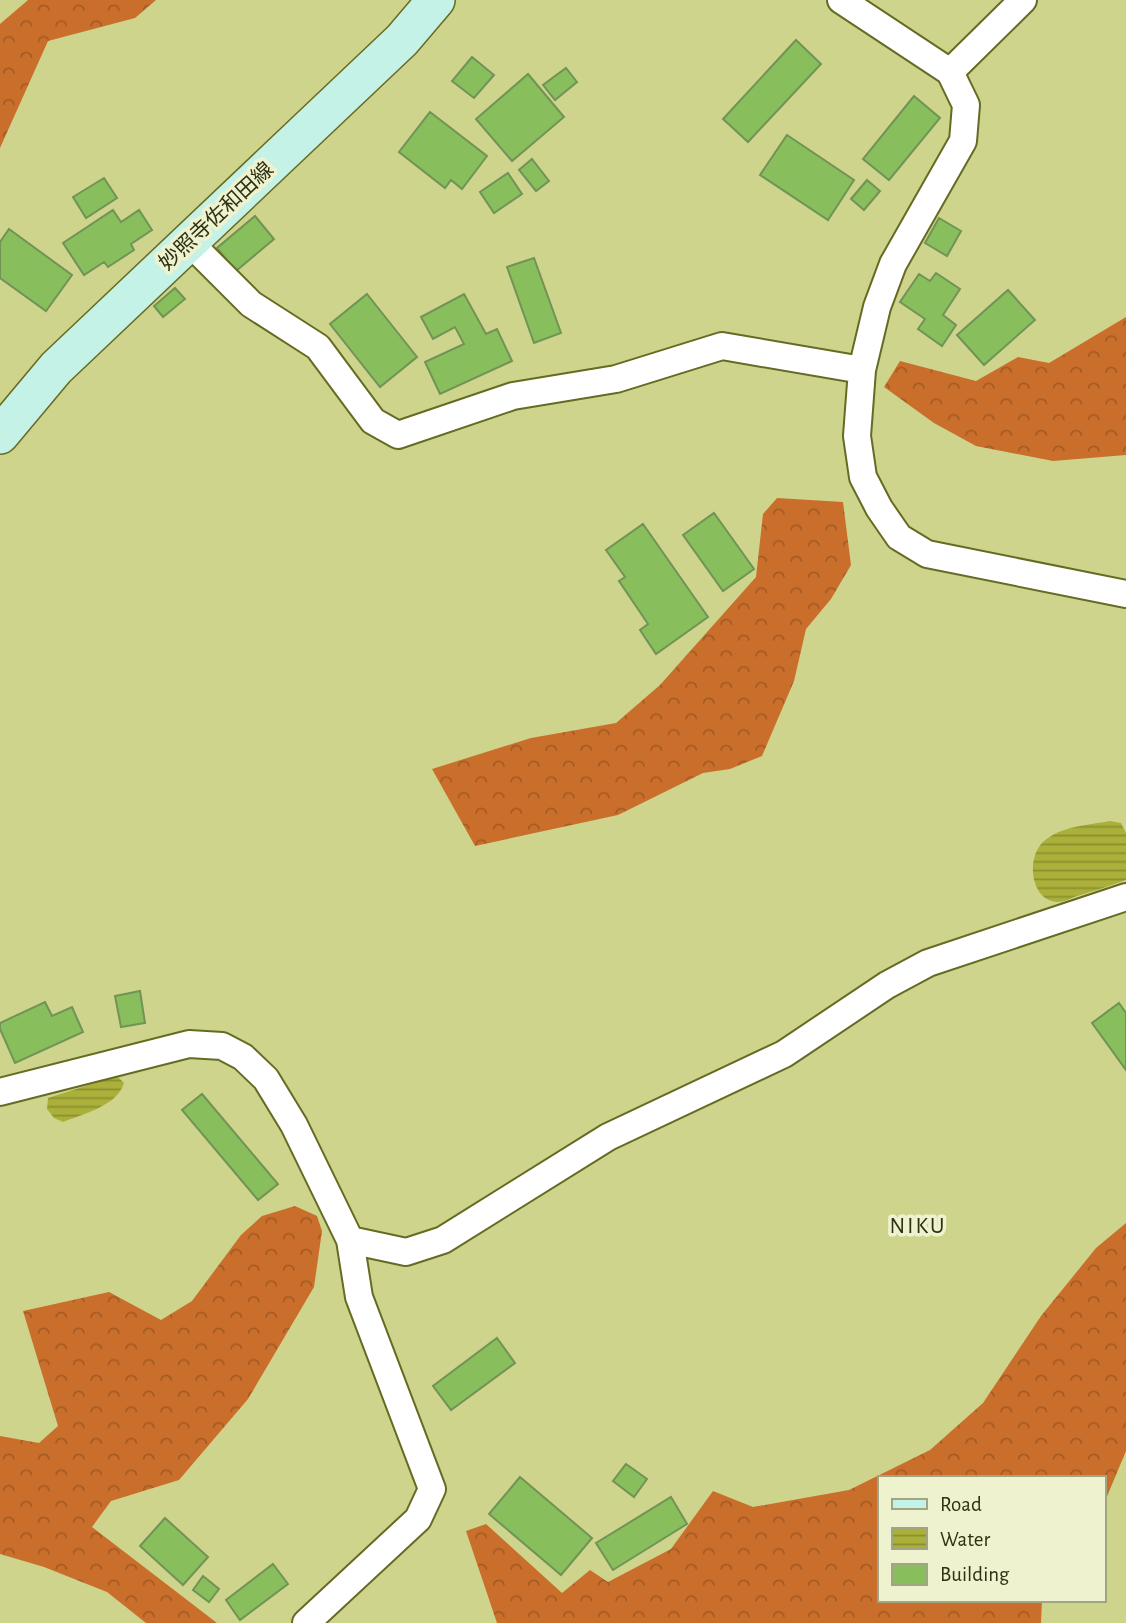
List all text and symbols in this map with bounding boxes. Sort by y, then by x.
street label: 妙照寺佐和田線 [155,158,277,274]
district label: NIKU [890,1215,946,1238]
legend [878,1476,1105,1602]
text: Road [940,1494,982,1515]
text: Water [940,1529,990,1550]
text: Building [940,1564,1010,1585]

